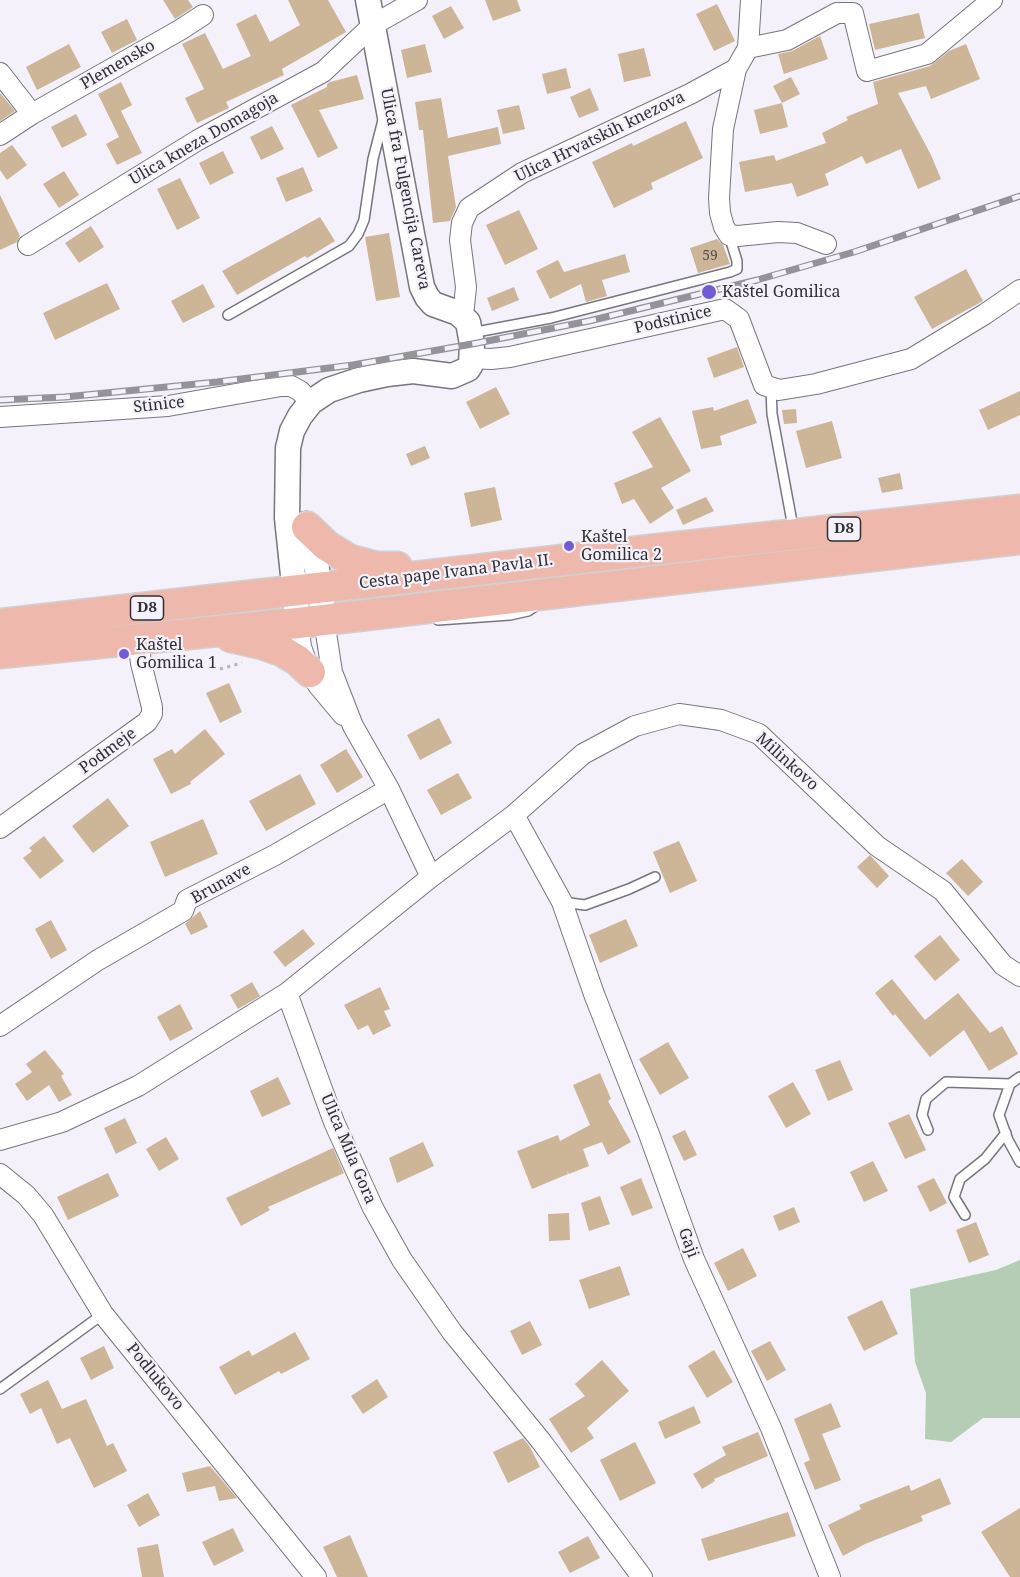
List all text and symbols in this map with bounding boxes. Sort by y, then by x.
street label: Plemensko [77,36,159,94]
street label: Ulica fra Fulgencija Careva [376,87,434,291]
street label: Ulica Hrvatskih knezova [512,87,688,187]
street label: Ulica kneza Domagoja [126,88,282,190]
house number: 59 [702,248,718,264]
place label: Kaštel Gomilica [722,282,841,302]
marker: Kaštel Gomilica [700,283,718,301]
street label: Podstinice [633,302,713,338]
street label: Stinice [132,393,186,417]
road number: D8 [828,517,860,541]
place label: Kaštel Gomilica 2 [581,527,662,565]
marker: Kaštel Gomilica 2 [562,539,576,553]
street label: Cesta pape Ivana Pavla II. [358,551,554,593]
road number: D8 [130,596,164,620]
place label: Kaštel Gomilica 1 [136,635,217,673]
marker: Kaštel Gomilica 1 [117,647,131,661]
street label: Podmeje [76,724,140,778]
street label: Milinkovo [752,729,822,795]
street label: Brunave [188,860,254,908]
street label: Ulica Mila Gora [316,1091,380,1207]
street label: Gaji [674,1225,702,1261]
street label: Podlukovo [122,1340,188,1414]

